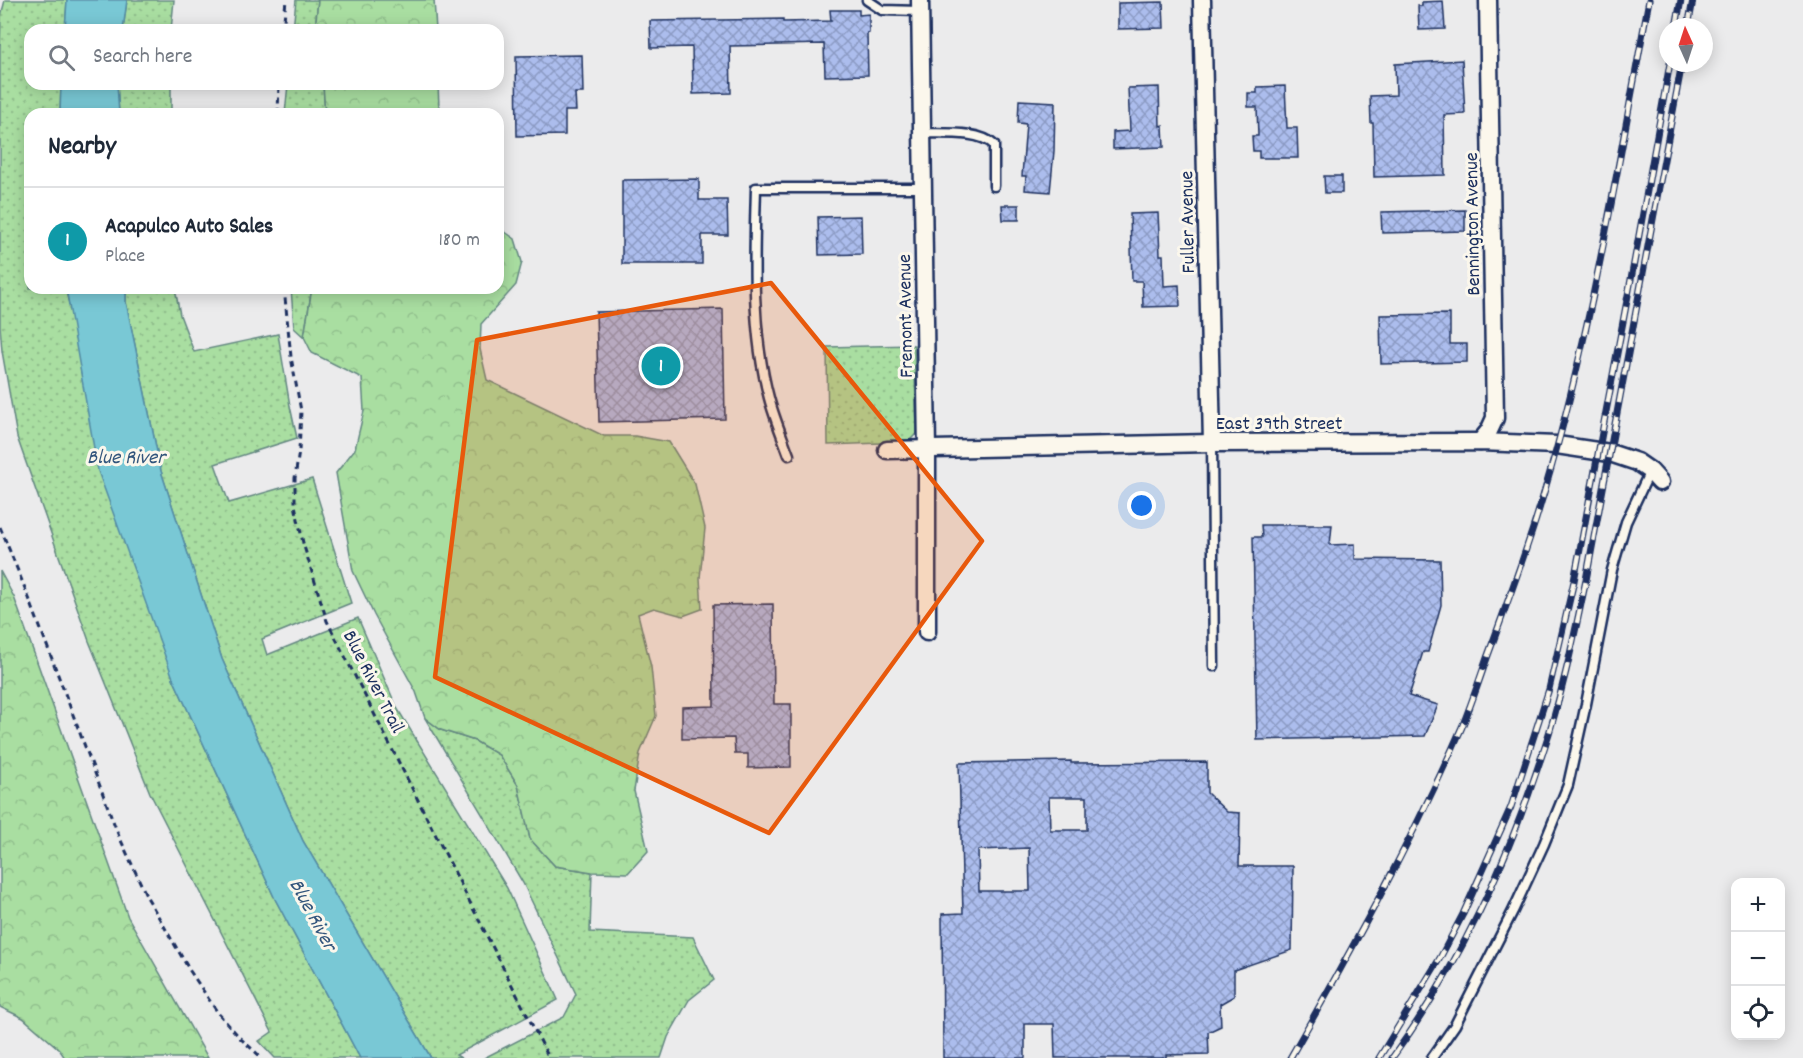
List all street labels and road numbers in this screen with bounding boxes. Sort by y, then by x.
street label: Bennington Avenue [1459,152,1489,296]
street label: Fuller Avenue [1174,170,1204,273]
street label: Fremont Avenue [892,254,922,378]
street label: East 39th Street [1216,411,1342,439]
street label: Blue River Trail [334,626,410,739]

